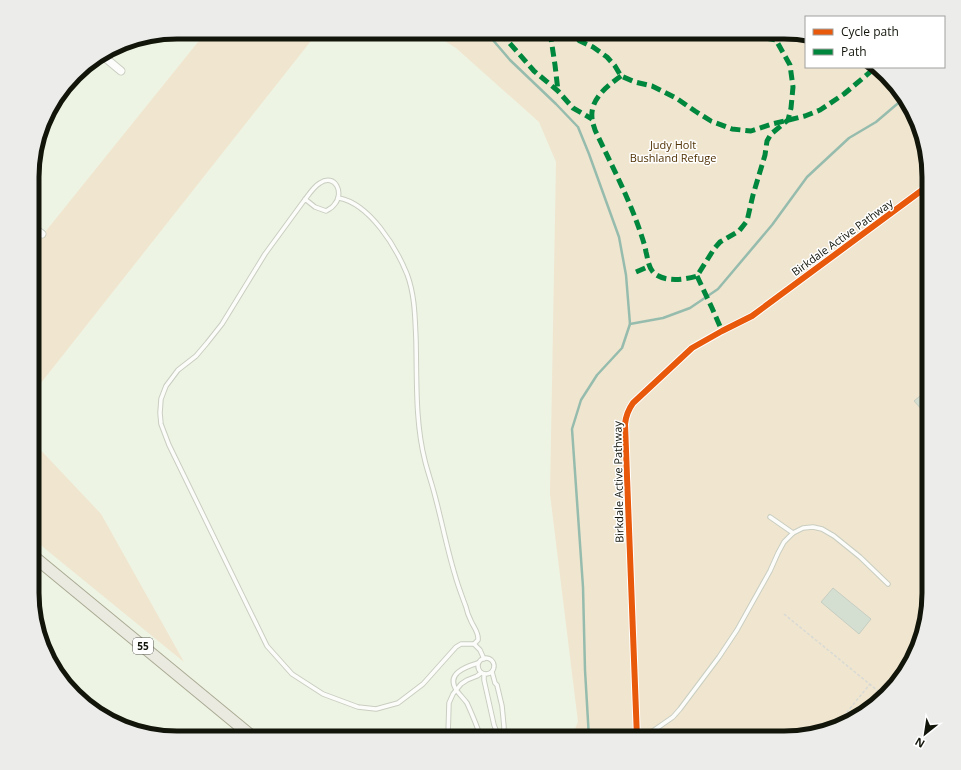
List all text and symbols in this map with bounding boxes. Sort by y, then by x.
legend [805,16,945,68]
text: Cycle path [841,23,899,40]
text: Path [841,43,867,60]
park label: Judy Holt Bushland Refuge [630,137,716,165]
street label: Birkdale Active Pathway [788,195,896,279]
street label: Birkdale Active Pathway [609,420,627,543]
road number: 55 [133,638,153,654]
north arrow [905,714,945,754]
text: N [912,734,927,752]

